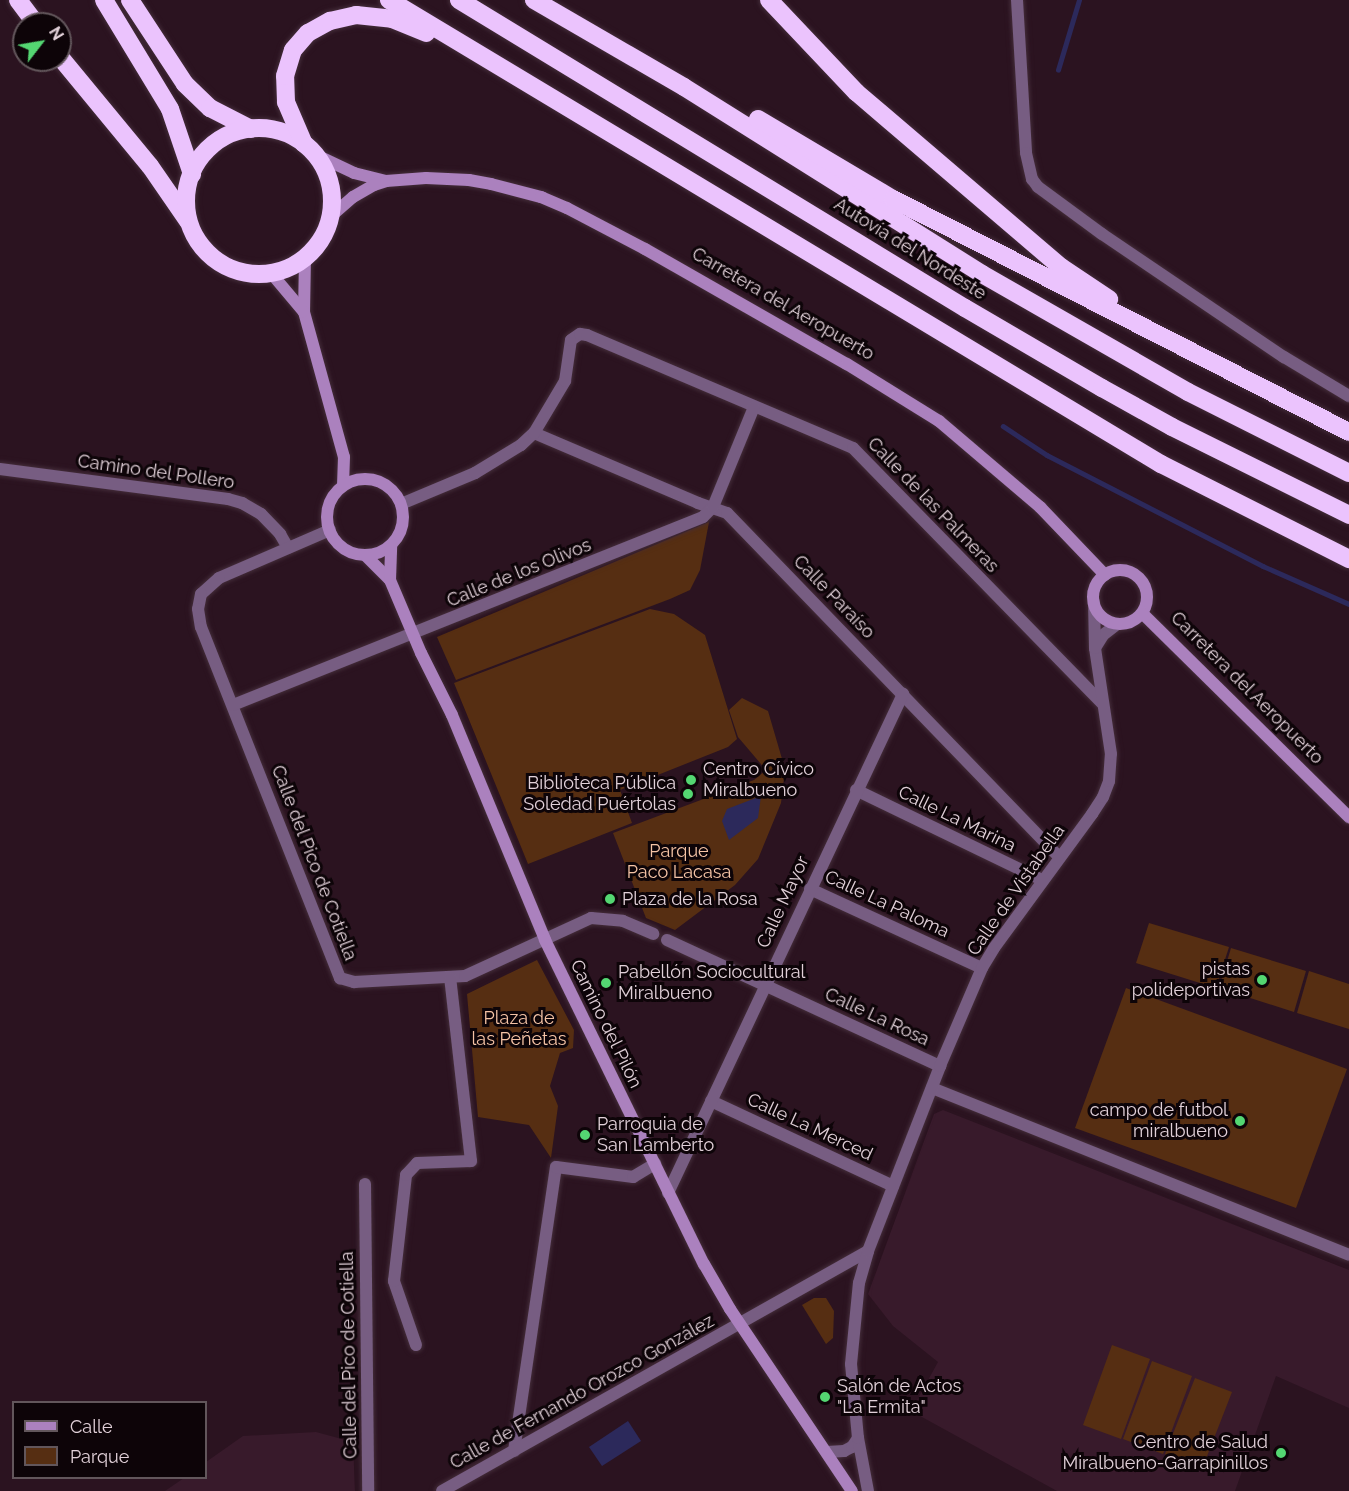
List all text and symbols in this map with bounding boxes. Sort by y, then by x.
north arrow [12,12,72,72]
text: N [45,23,67,44]
street label: Autovía del Nordeste [830,193,990,305]
street label: Carretera del Aeropuerto [688,243,878,365]
street label: Calle de las Palmeras [863,433,1003,577]
street label: Camino del Pollero [76,450,236,494]
street label: Calle de los Olivos [444,534,594,612]
street label: Calle Paraíso [789,551,879,643]
street label: Carretera del Aeropuerto [1166,607,1328,769]
place label: Centro Cívico Miralbueno [703,759,814,802]
street label: Calle del Pico de Cotiella [267,762,361,964]
place label: Biblioteca Pública Soledad Puértolas [523,773,676,816]
marker: Centro Cívico Miralbueno [684,773,698,787]
street label: Calle La Marina [895,781,1019,857]
marker: Biblioteca Pública Soledad Puértolas [681,787,695,801]
street label: Calle de Vistabella [963,820,1069,960]
park label: Parque Paco Lacasa [627,841,731,884]
street label: Calle Mayor [752,853,814,951]
street label: Calle La Paloma [821,866,953,942]
place label: Plaza de la Rosa [622,888,757,910]
marker: Plaza de la Rosa [603,892,617,906]
street label: Camino del Pilón [565,956,647,1092]
place label: pistas polideportivas [1132,959,1250,1002]
place label: Pabellón Sociocultural Miralbueno [618,962,805,1004]
marker: pistas polideportivas [1255,973,1269,987]
marker: Pabellón Sociocultural Miralbueno [599,976,613,990]
street label: Calle La Rosa [821,983,933,1051]
park label: Plaza de las Peñetas [471,1008,567,1050]
street label: Calle La Merced [744,1089,876,1165]
place label: campo de futbol miralbueno [1090,1100,1228,1142]
place label: Parroquia de San Lamberto [597,1114,714,1156]
marker: campo de futbol miralbueno [1233,1114,1247,1128]
marker: Parroquia de San Lamberto [578,1128,592,1142]
street label: Calle del Pico de Cotiella [336,1251,362,1459]
street label: Calle de Fernando Orozco González [446,1310,718,1474]
place label: Salón de Actos "La Ermita" [837,1376,962,1418]
marker: Salón de Actos "La Ermita" [818,1390,832,1404]
legend [12,1401,207,1479]
text: Calle [70,1416,113,1437]
place label: Centro de Salud Miralbueno-Garrapinillos [1062,1432,1268,1474]
marker: Centro de Salud Miralbueno-Garrapinillos [1272,1444,1290,1462]
text: Parque [70,1446,129,1467]

